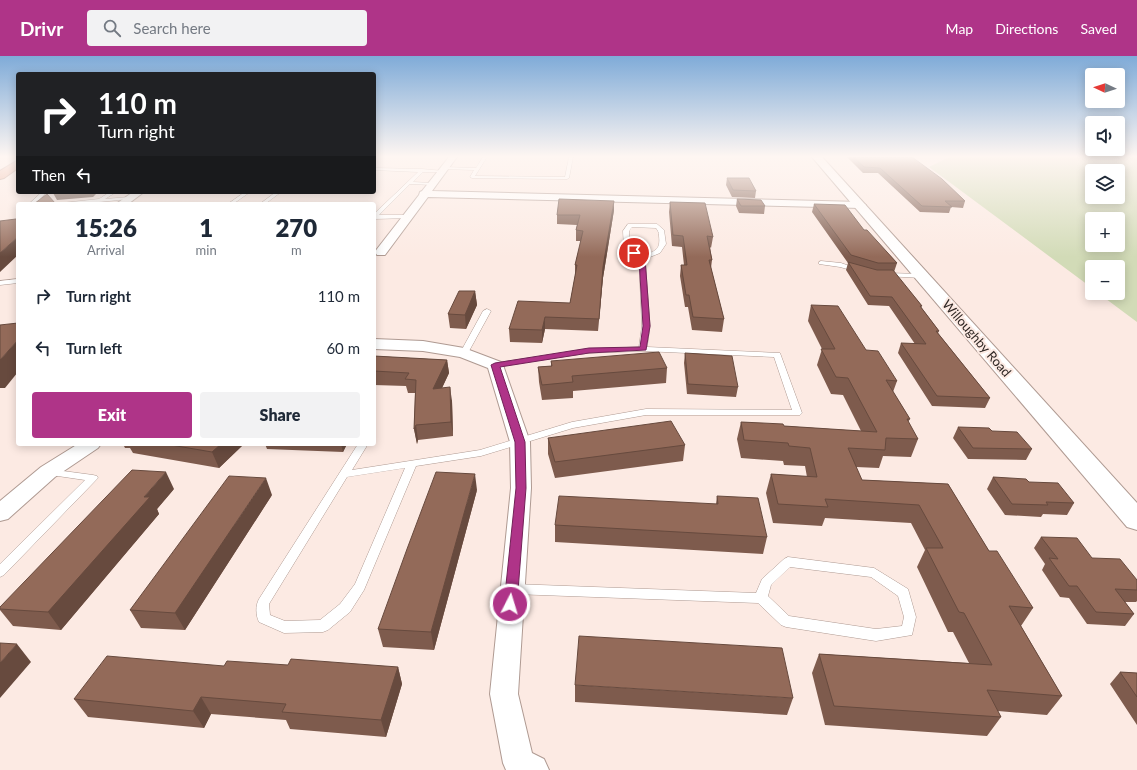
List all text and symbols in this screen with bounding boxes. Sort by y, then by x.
search box [87,10,367,46]
text: Drivr [20,17,63,40]
icon: search [101,17,123,39]
text: Search here [133,19,211,37]
text: Map [946,20,973,37]
text: Directions [995,20,1058,37]
text: Saved [1080,20,1117,37]
north arrow [1085,68,1125,108]
map controls [1085,68,1125,300]
text: 110 m [98,86,177,120]
icon: right [32,88,84,140]
button: sound [1085,116,1125,156]
text: Turn right [98,120,175,142]
icon: left [73,164,95,186]
button: layers [1085,164,1125,204]
text: Then [32,166,65,184]
button: + [1085,212,1125,252]
text: 15:26 [75,213,137,242]
text: 1 [199,213,213,242]
text: 270 [275,213,317,242]
pin [617,236,651,270]
text: Arrival [87,242,125,258]
text: min [196,242,217,258]
text: m [291,242,302,258]
icon: arrive [623,242,645,264]
button: − [1085,260,1125,300]
icon: right [32,285,54,307]
text: Turn right [66,287,131,305]
text: 110 m [318,287,360,305]
street label: Willoughby Road [939,296,1015,380]
icon: left [32,337,54,359]
text: Turn left [66,339,122,357]
text: 60 m [326,339,360,357]
button: Exit [32,392,192,438]
button: Share [200,392,360,438]
position arrow [489,583,531,625]

